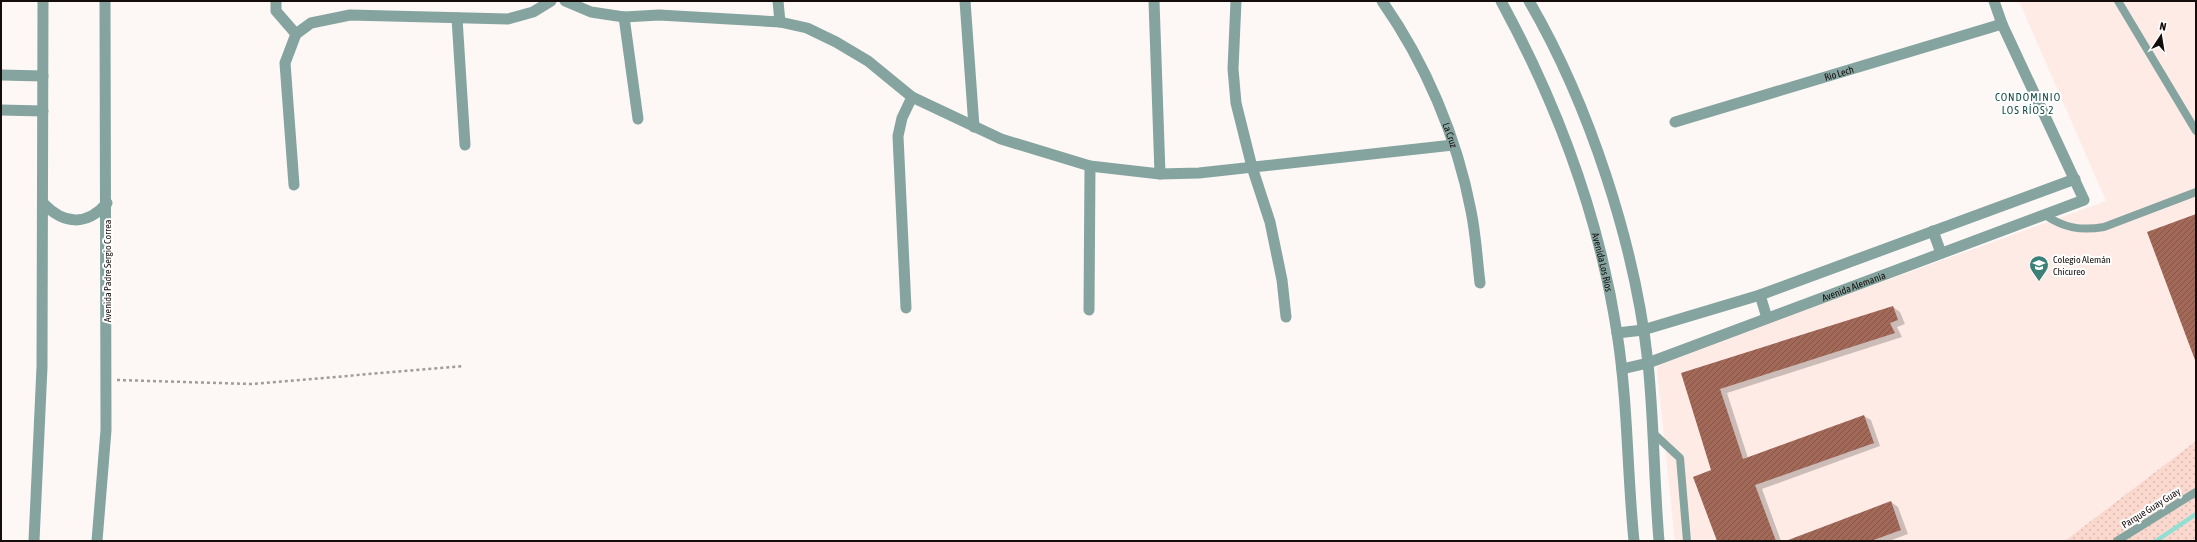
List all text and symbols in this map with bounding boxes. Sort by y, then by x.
north arrow [2141,16,2181,56]
text: N [2159,20,2168,33]
street label: Rio Lech [1823,63,1855,83]
district label: CONDOMINIO LOS RÍOS 2 [1995,91,2061,116]
street label: La Cruz [1441,121,1460,149]
street label: Avenida Padre Sergio Correa [102,219,113,322]
street label: Avenida Los Ríos [1590,231,1615,293]
school or university icon: Colegio Alemán Chicureo [2028,254,2050,282]
place label: Colegio Alemán Chicureo [2053,254,2111,277]
street label: Avenida Alemania [1820,269,1887,303]
street label: Parque Guay Guay [2120,486,2182,530]

